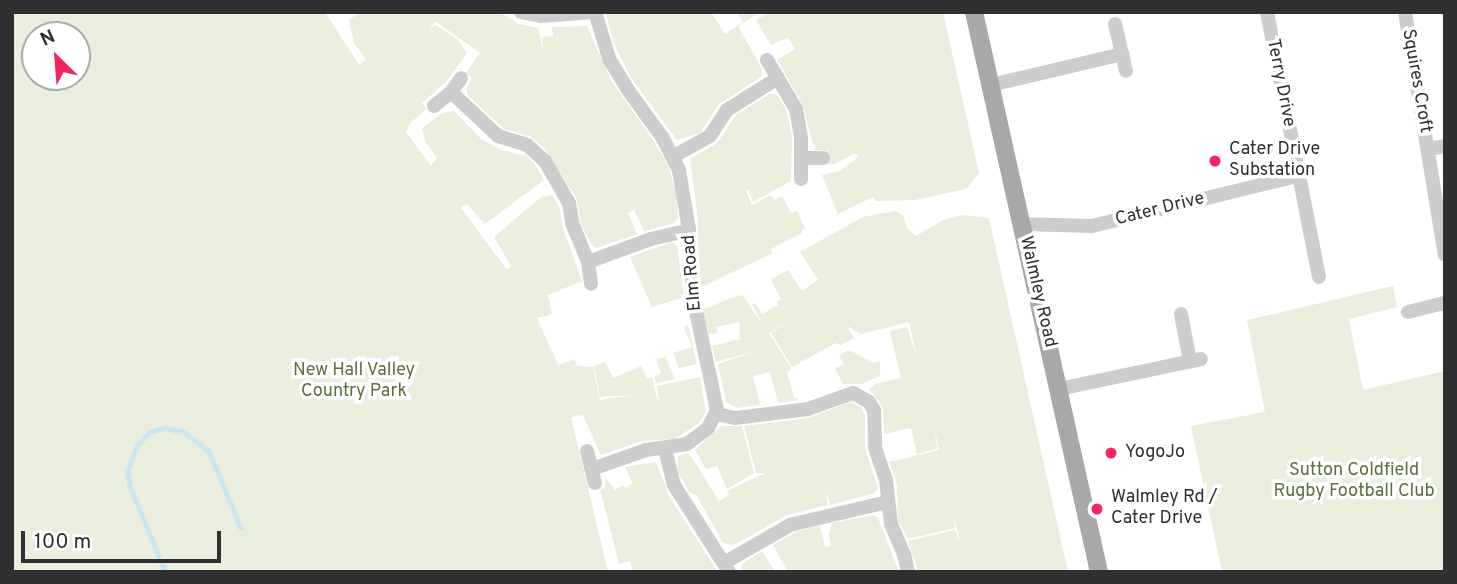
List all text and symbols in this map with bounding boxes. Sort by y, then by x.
north arrow [21,21,91,91]
text: N [37,25,59,53]
street label: Squires Croft [1396,27,1436,135]
street label: Terry Drive [1261,37,1299,129]
place label: Cater Drive Substation [1229,140,1320,182]
marker: Cater Drive Substation [1207,153,1223,169]
street label: Cater Drive [1113,188,1207,232]
street label: Elm Road [679,234,707,312]
street label: Walmley Road [1014,234,1060,350]
park label: New Hall Valley Country Park [293,361,415,404]
place label: YogoJo [1125,442,1185,464]
marker: YogoJo [1103,445,1119,461]
park label: Sutton Coldfield Rugby Football Club [1273,461,1435,504]
place label: Walmley Rd / Cater Drive [1111,488,1218,530]
marker: Walmley Rd / Cater Drive [1089,501,1105,517]
scale bar [24,518,224,562]
text: 100 m [34,529,91,556]

